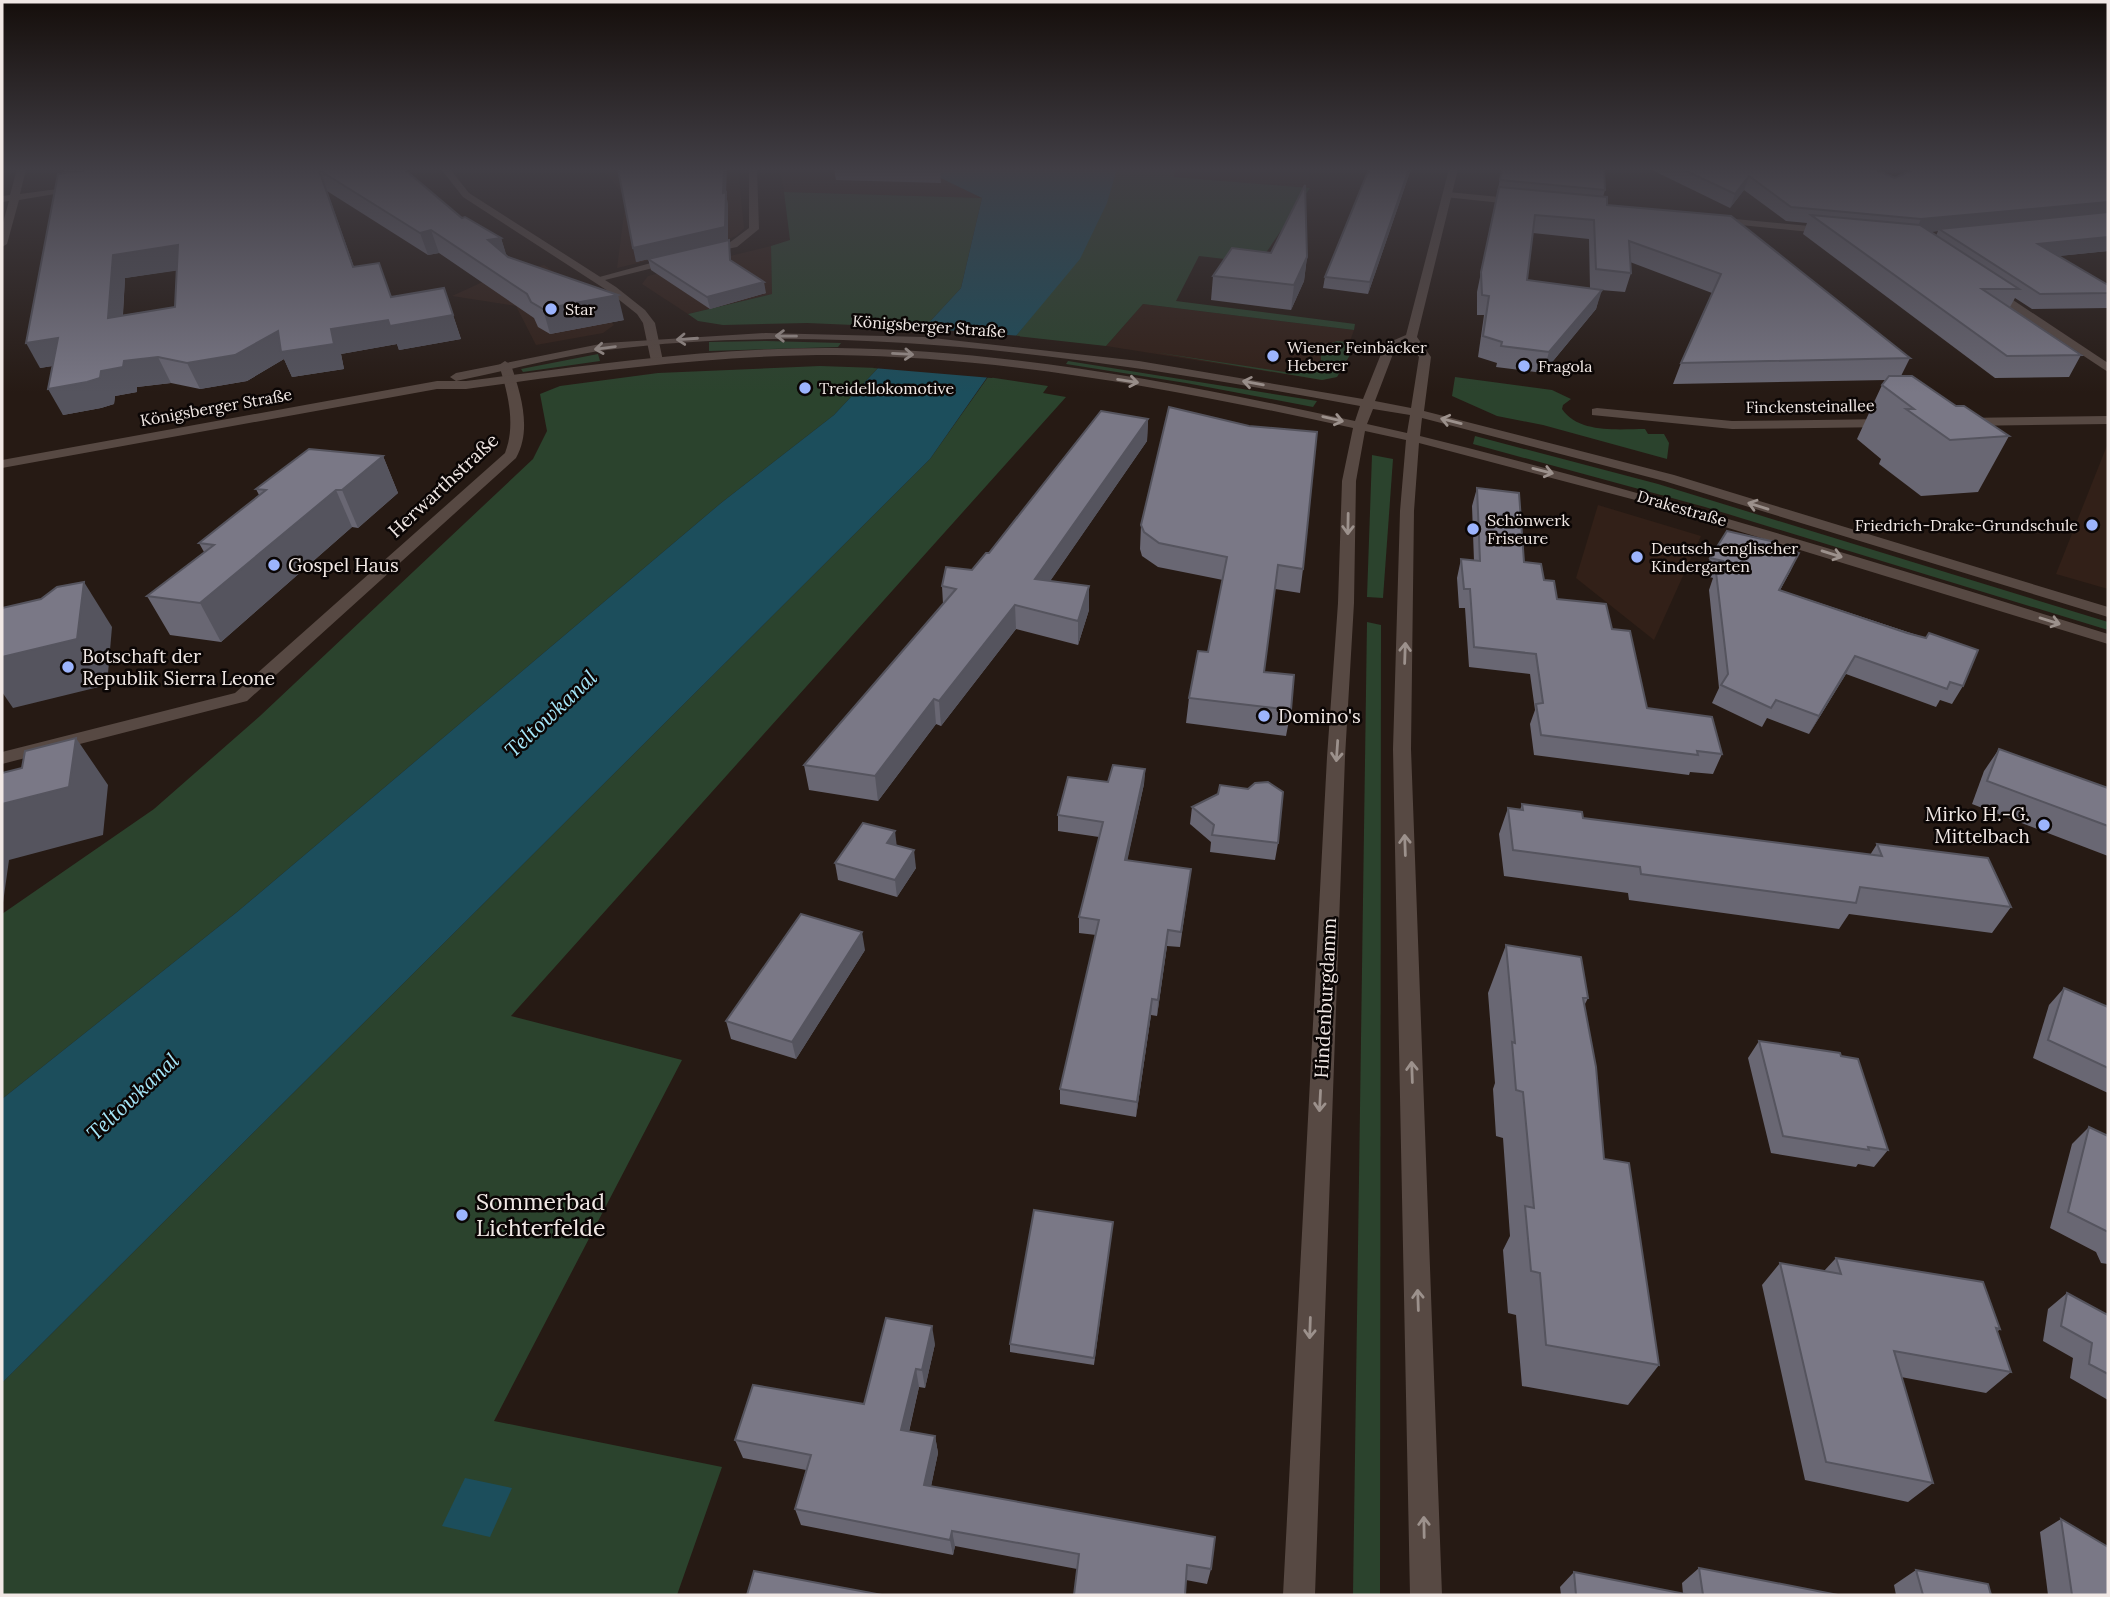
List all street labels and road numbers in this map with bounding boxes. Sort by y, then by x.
street label: Königsberger Straße [852,311,1007,341]
street label: Königsberger Straße [139,384,294,430]
street label: Finckensteinallee [1745,395,1875,417]
street label: Herwarthstraße [383,428,503,542]
street label: Drakestraße [1635,486,1729,530]
street label: Hindenburgdamm [1309,917,1341,1079]

